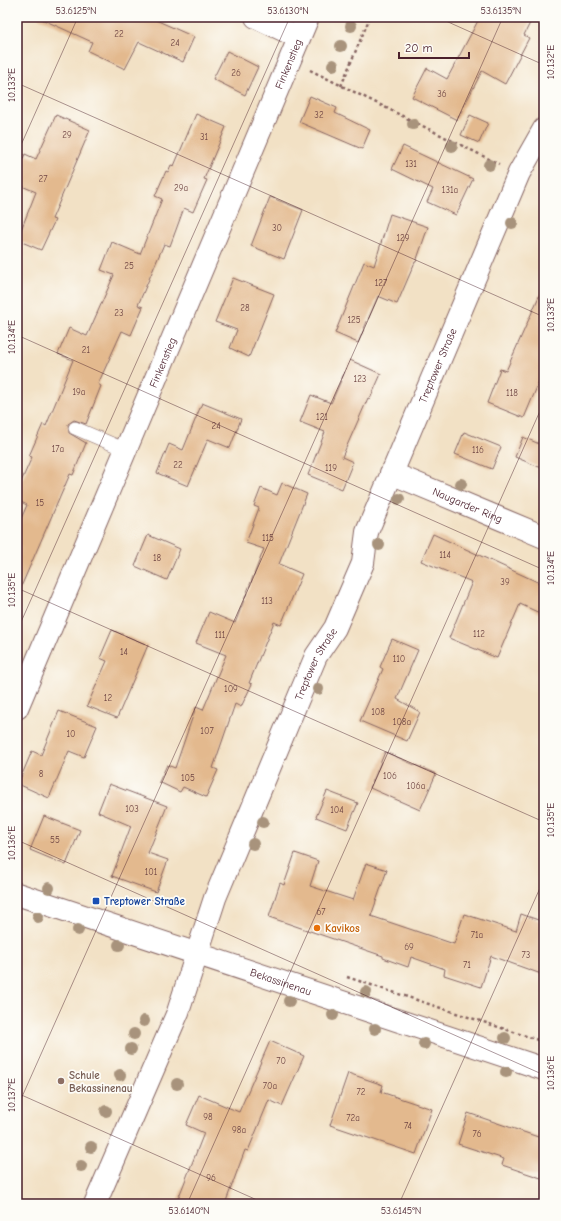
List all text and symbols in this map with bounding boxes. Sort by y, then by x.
text: 53.6125°N [55,5,97,17]
text: 53.6130°N [267,5,309,17]
text: 53.6135°N [481,5,521,17]
house number: 22 [114,29,124,39]
scale bar [399,34,469,60]
street label: Finkenstieg [272,37,305,91]
house number: 24 [170,38,180,48]
text: 20 m [405,41,433,55]
text: 10.132°E [545,45,557,79]
text: 10.133°E [6,68,18,102]
house number: 26 [231,68,241,78]
house number: 36 [437,89,447,99]
house number: 32 [314,110,324,120]
house number: 29 [62,130,72,140]
house number: 31 [200,132,208,142]
house number: 131 [405,159,417,169]
house number: 27 [39,174,48,184]
house number: 29a [174,183,188,193]
house number: 131a [442,185,458,195]
house number: 30 [272,223,282,233]
house number: 129 [396,233,410,243]
house number: 25 [124,261,134,271]
house number: 127 [375,278,388,288]
text: 10.133°E [545,298,557,332]
house number: 28 [240,303,250,313]
house number: 23 [114,308,124,318]
house number: 125 [347,315,361,325]
text: 10.134°E [6,320,18,354]
street label: Treptower Straße [416,326,460,405]
street label: Finkenstieg [147,336,179,390]
house number: 21 [82,345,91,355]
house number: 123 [354,374,366,384]
house number: 19a [73,387,86,397]
house number: 118 [506,388,518,398]
house number: 121 [316,412,328,422]
house number: 24 [211,421,221,431]
house number: 17a [52,444,64,454]
house number: 116 [472,445,484,455]
house number: 22 [173,460,183,470]
house number: 119 [325,463,337,473]
street label: Naugarder Ring [430,485,504,526]
house number: 15 [36,498,44,508]
house number: 115 [262,533,274,543]
house number: 114 [439,550,451,560]
text: 10.134°E [545,551,557,585]
house number: 18 [153,553,161,563]
text: 10.135°E [6,573,18,607]
house number: 39 [500,577,510,587]
house number: 113 [261,596,273,606]
street label: Treptower Straße [292,625,340,702]
house number: 112 [473,629,485,639]
house number: 111 [215,630,226,640]
house number: 14 [120,647,128,657]
house number: 110 [393,654,405,664]
house number: 109 [224,684,238,694]
house number: 12 [104,693,112,703]
house number: 108 [371,707,385,717]
house number: 108a [393,717,411,727]
house number: 107 [200,726,214,736]
house number: 10 [66,729,76,739]
house number: 8 [39,769,44,779]
house number: 106 [383,771,397,781]
house number: 105 [181,773,195,783]
house number: 106a [407,781,425,791]
text: 10.135°E [545,803,557,837]
house number: 103 [125,804,139,814]
house number: 104 [330,805,344,815]
text: 10.136°E [6,826,18,860]
house number: 55 [50,835,60,845]
house number: 101 [145,867,158,877]
place label: Treptower Straße [104,895,186,908]
marker: Treptower Straße [91,896,101,906]
house number: 67 [316,907,326,917]
place label: Kavikos [325,922,360,935]
marker: Kavikos [312,923,322,933]
house number: 71a [471,930,483,940]
house number: 69 [404,942,414,952]
house number: 73 [522,950,530,960]
house number: 71 [463,960,471,970]
street label: Bekassinenau [248,966,313,998]
house number: 70 [276,1056,286,1066]
text: 10.136°E [545,1056,557,1090]
place label: Schule Bekassinenau [69,1069,133,1095]
marker: Schule Bekassinenau [56,1076,66,1086]
text: 10.137°E [6,1078,18,1112]
house number: 70a [263,1081,277,1091]
house number: 72 [357,1087,366,1097]
house number: 98 [203,1112,213,1122]
house number: 72a [346,1113,360,1123]
house number: 74 [404,1121,412,1131]
house number: 98a [232,1125,246,1135]
house number: 76 [472,1129,482,1139]
house number: 96 [206,1173,216,1183]
text: 53.6140°N [168,1205,210,1217]
text: 53.6145°N [381,1205,421,1217]

